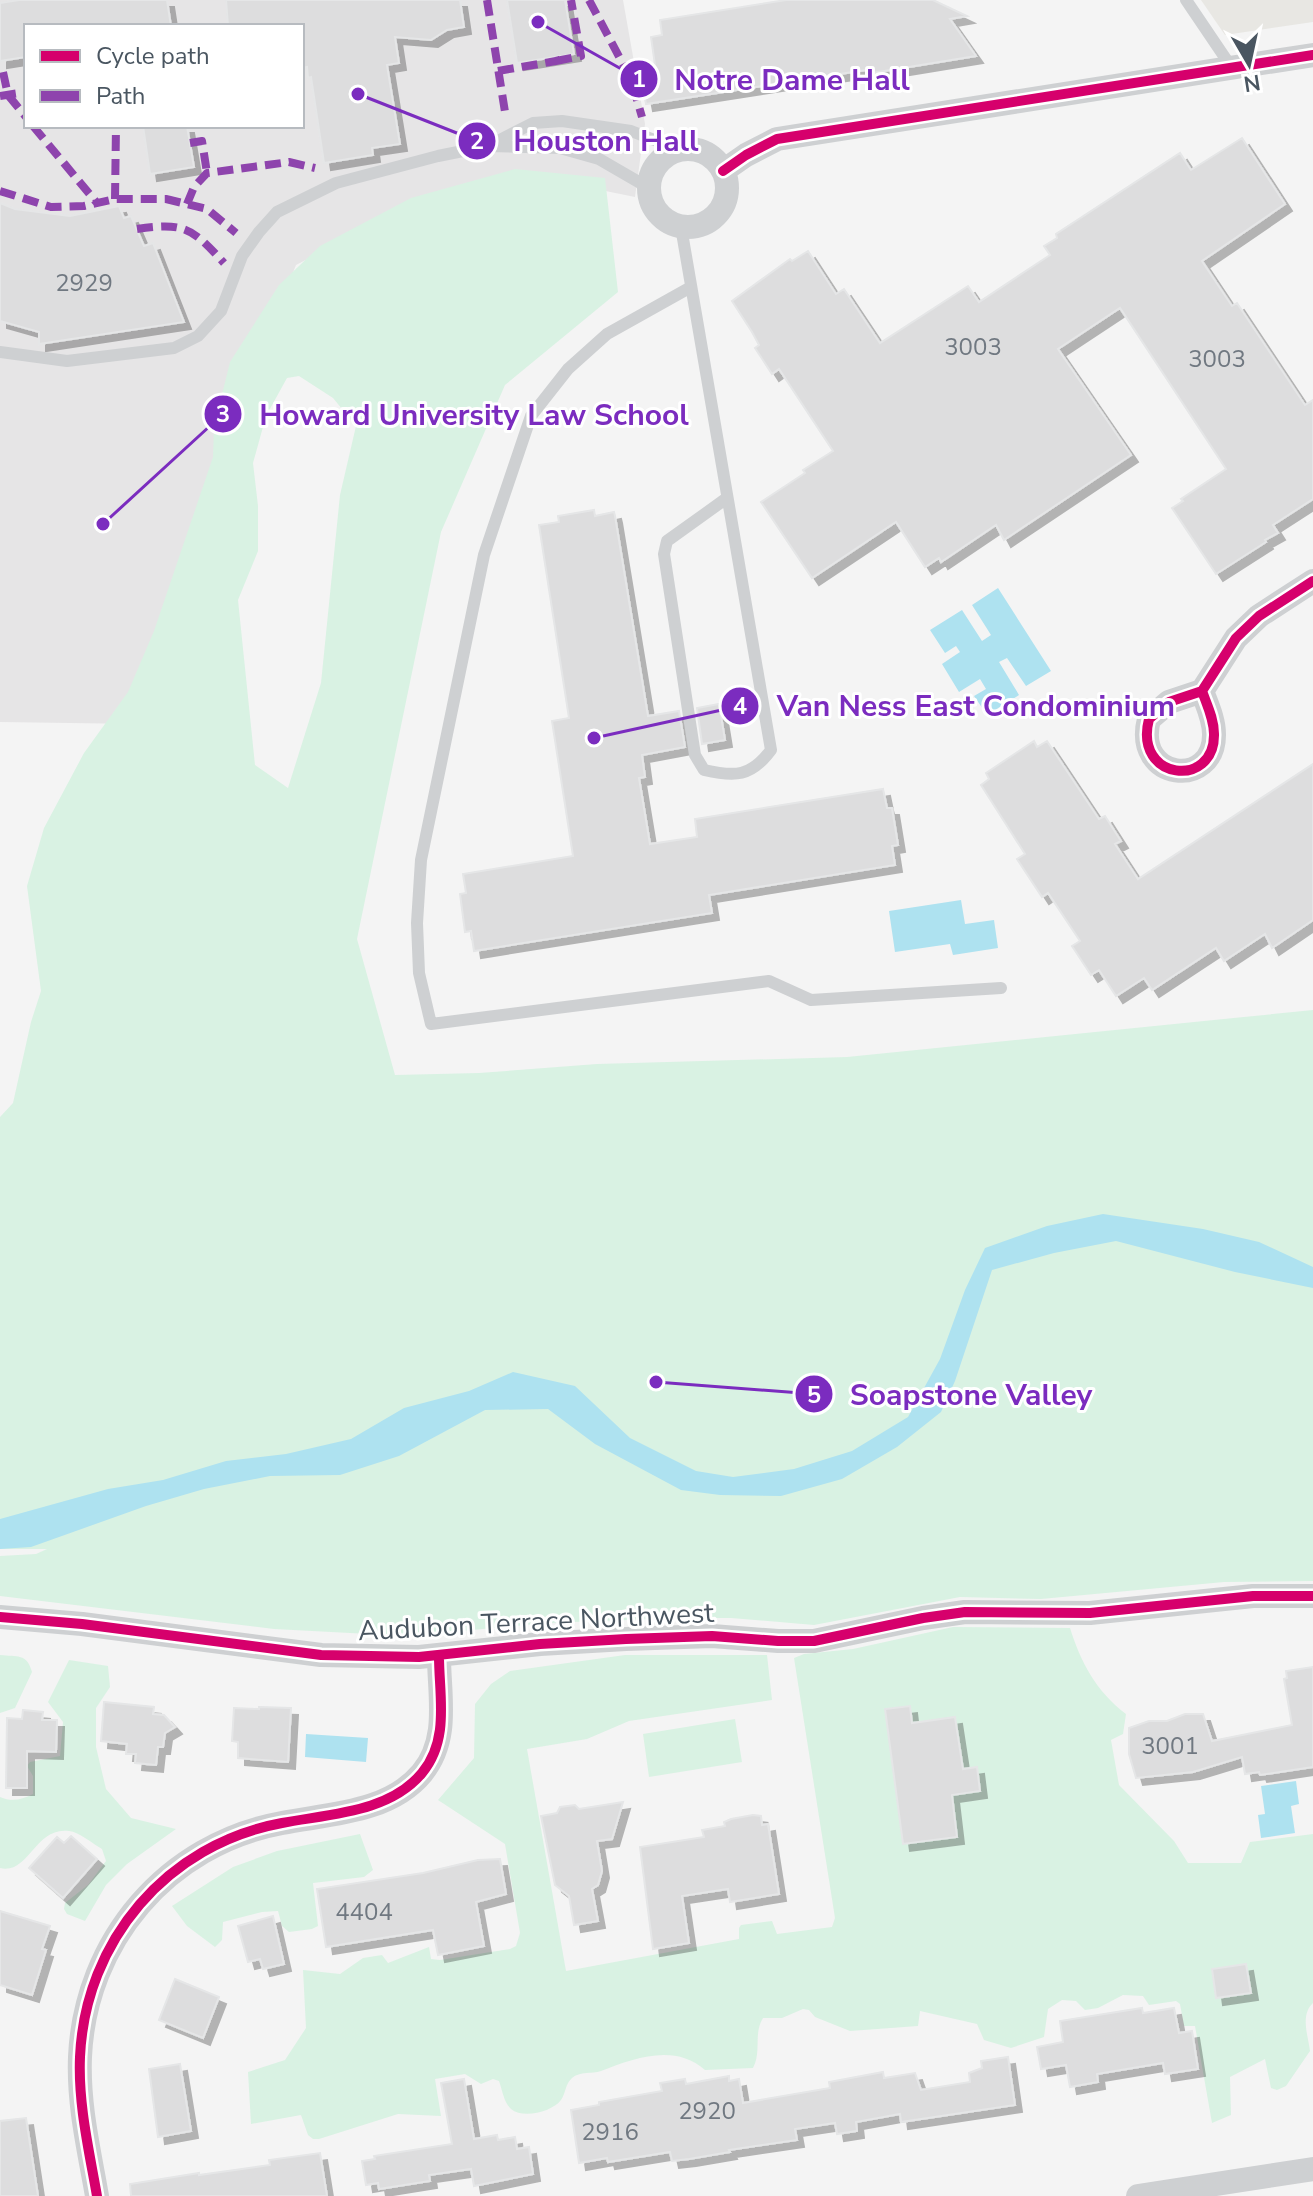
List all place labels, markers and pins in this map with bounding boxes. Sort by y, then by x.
callout: Notre Dame Hall [619,52,926,106]
callout: Houston Hall [457,114,715,168]
callout: Howard University Law School [203,387,705,441]
callout: Van Ness East Condominium [720,679,1191,733]
callout: Soapstone Valley [794,1367,1108,1421]

